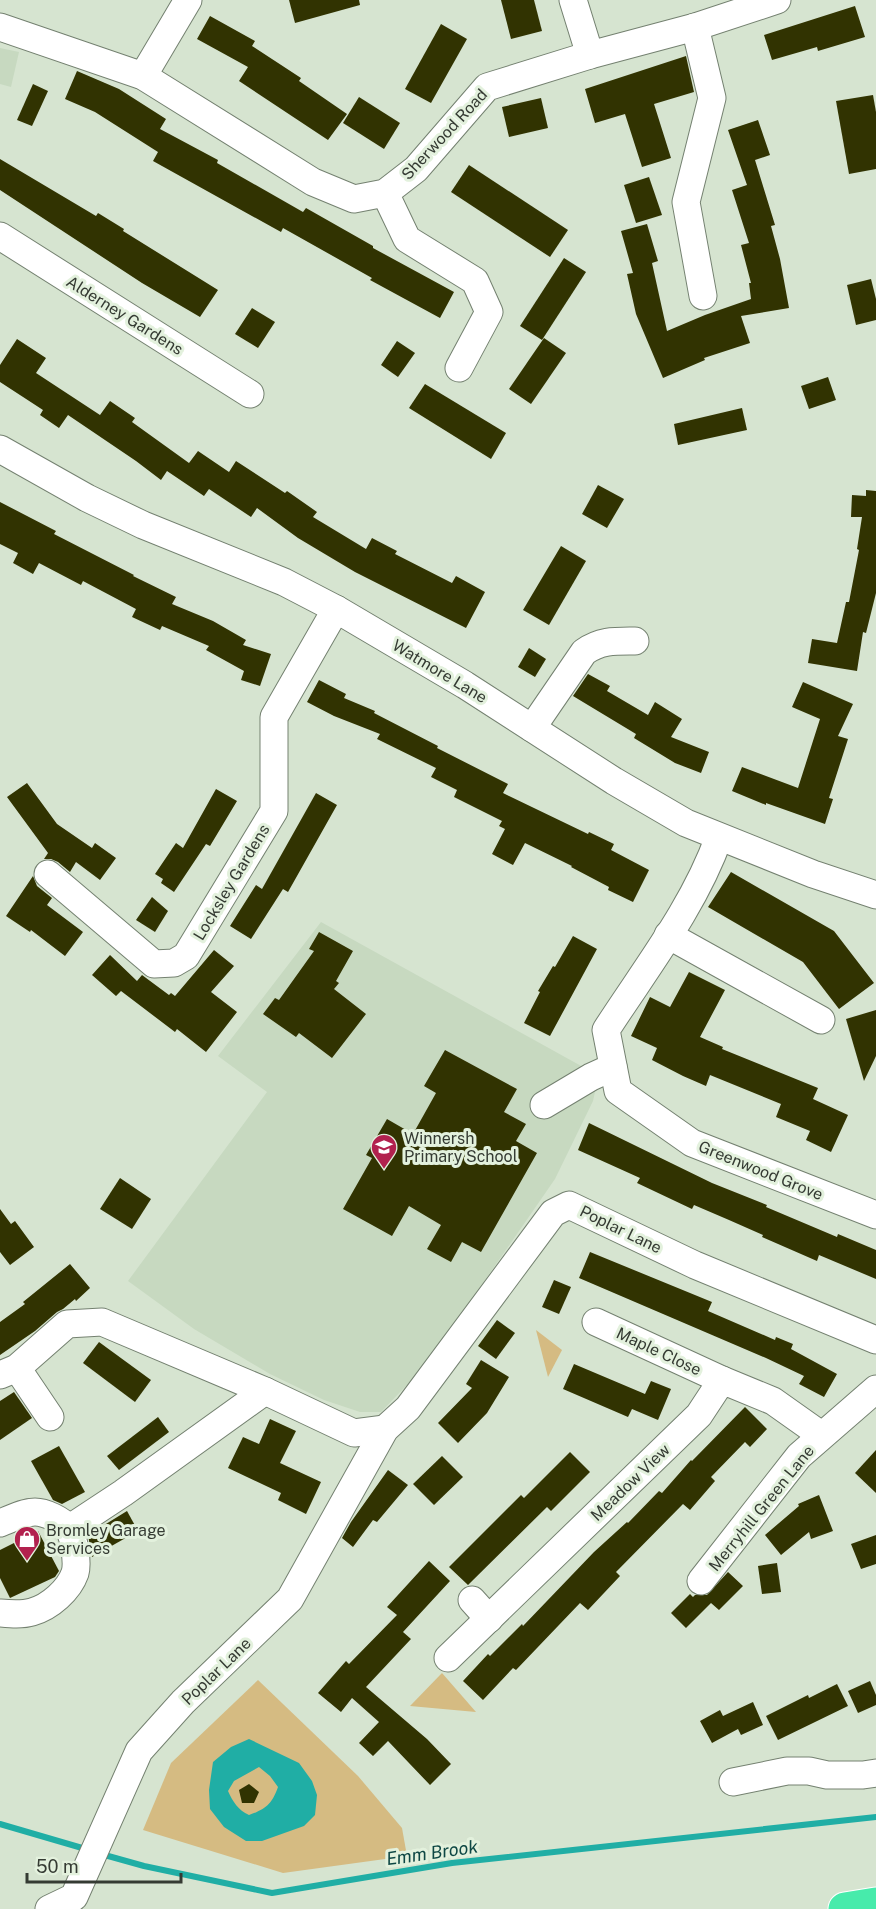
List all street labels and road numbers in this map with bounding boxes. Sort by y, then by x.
street label: Sherwood Road [397,85,491,184]
street label: Alderney Gardens [63,272,187,359]
street label: Watmore Lane [389,636,491,707]
street label: Locksley Gardens [189,821,274,944]
street label: Greenwood Grove [696,1137,826,1204]
street label: Poplar Lane [577,1202,665,1257]
street label: Maple Close [613,1324,704,1379]
street label: Meadow View [587,1440,674,1525]
street label: Merryhill Green Lane [705,1442,818,1575]
street label: Poplar Lane [178,1634,255,1709]

